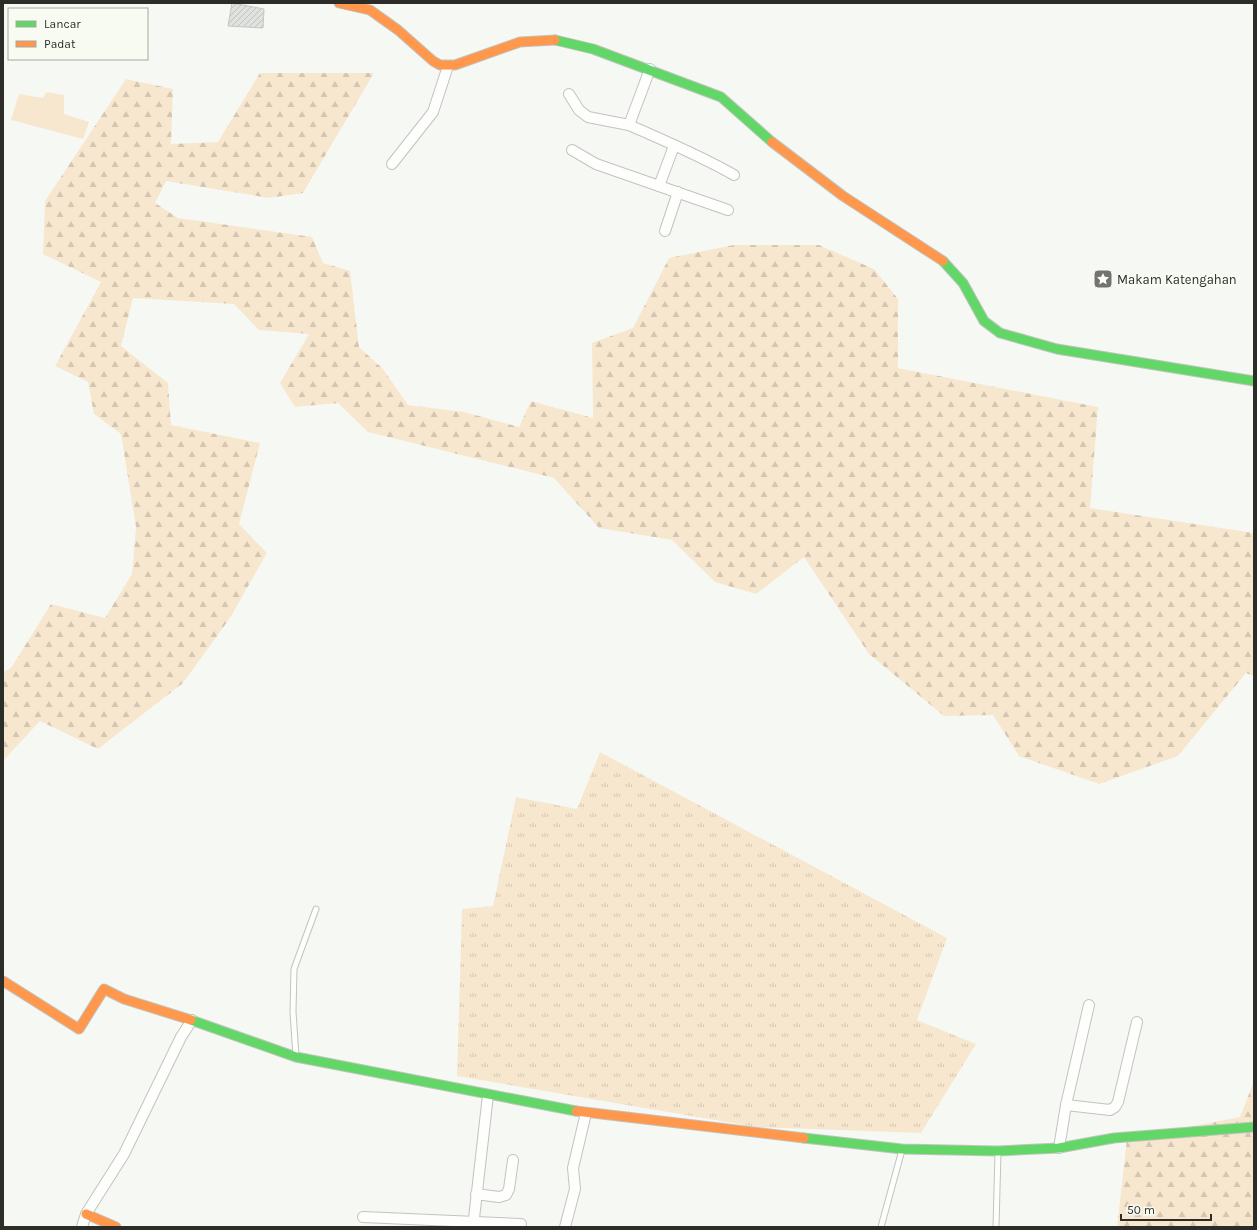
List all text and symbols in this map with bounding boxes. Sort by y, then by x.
legend [8,8,148,60]
text: Lancar [44,17,81,31]
text: Padat [44,37,76,51]
place icon: Makam Katengahan [1092,268,1114,290]
place label: Makam Katengahan [1117,272,1237,287]
scale bar [1121,1196,1211,1222]
text: 50 m [1127,1203,1155,1217]

